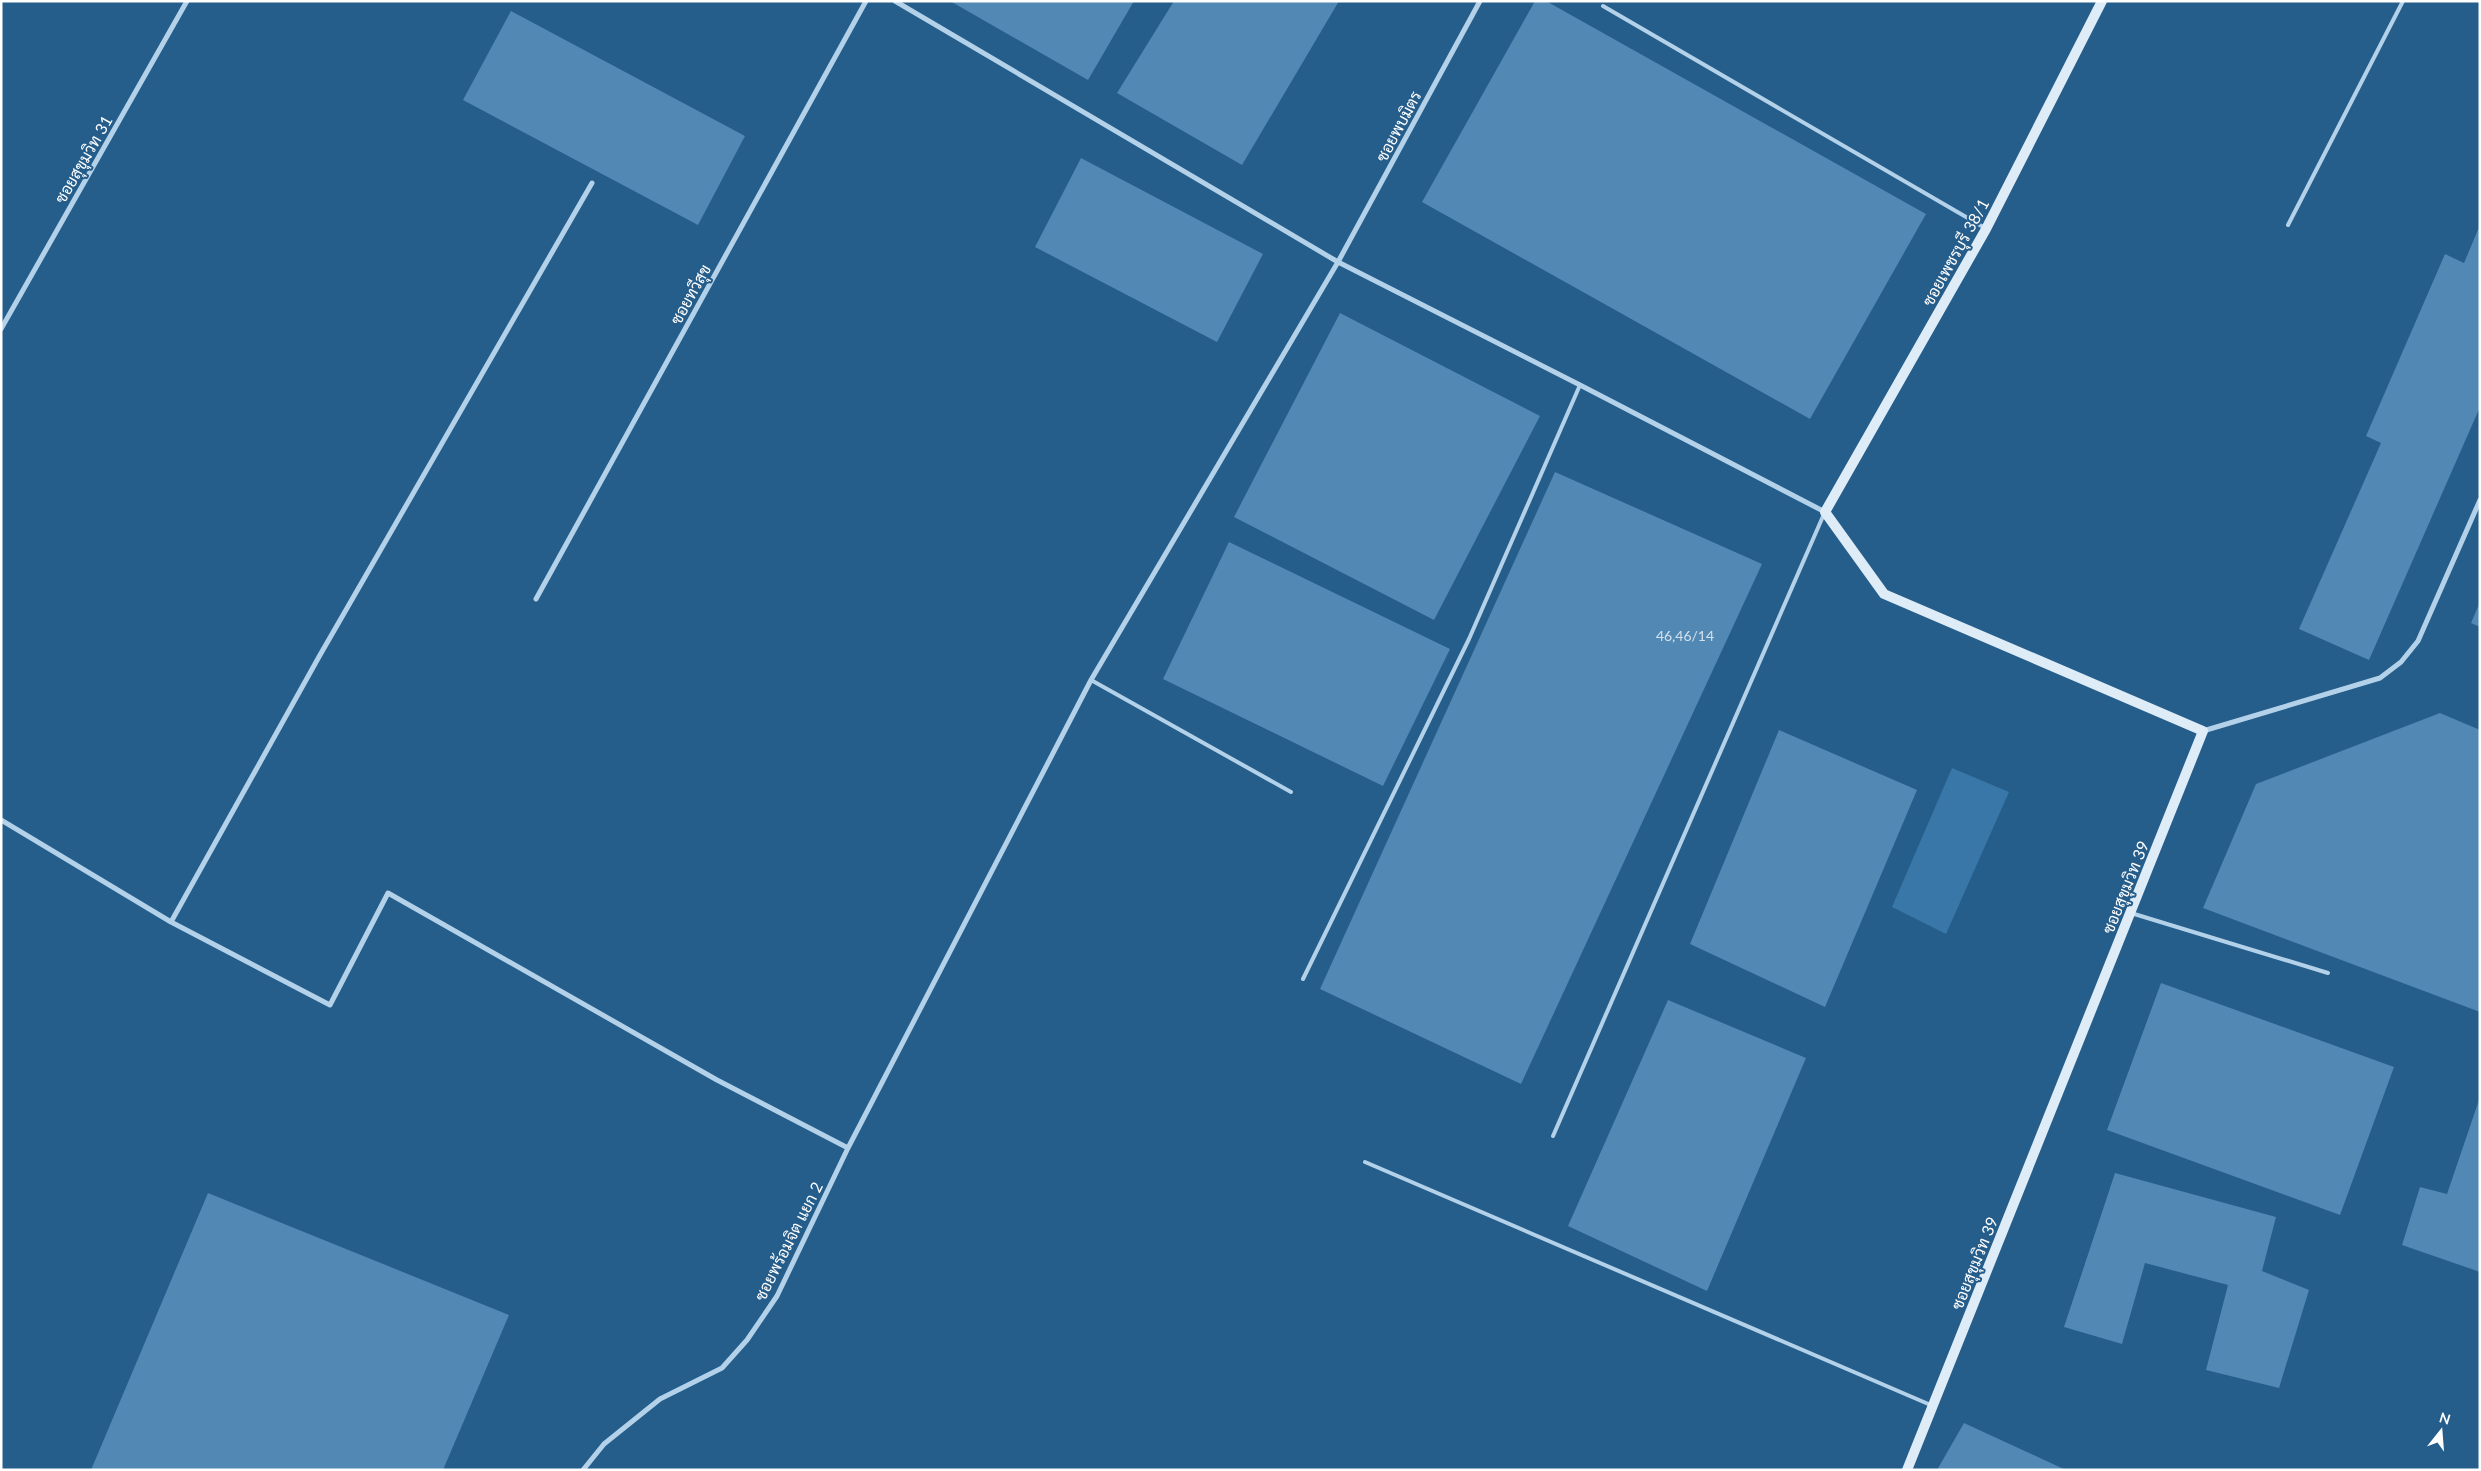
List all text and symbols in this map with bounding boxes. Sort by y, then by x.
street label: ซอยพบมิตร [1371,87,1425,165]
street label: ซอยสุขุมวิท 31 [50,112,118,208]
street label: ซอยเพชรบุรี 38/1 [1917,195,1995,310]
street label: ซอยทวีสุข [665,260,717,329]
house number: 46,46/14 [1656,627,1714,644]
street label: ซอยสุขุมวิท 39 [2098,838,2155,937]
street label: ซอยพร้อมจิต แยก 2 [750,1179,826,1303]
street label: ซอยสุขุมวิท 39 [1947,1214,2004,1313]
north arrow [2416,1406,2466,1456]
text: N [2437,1408,2453,1428]

